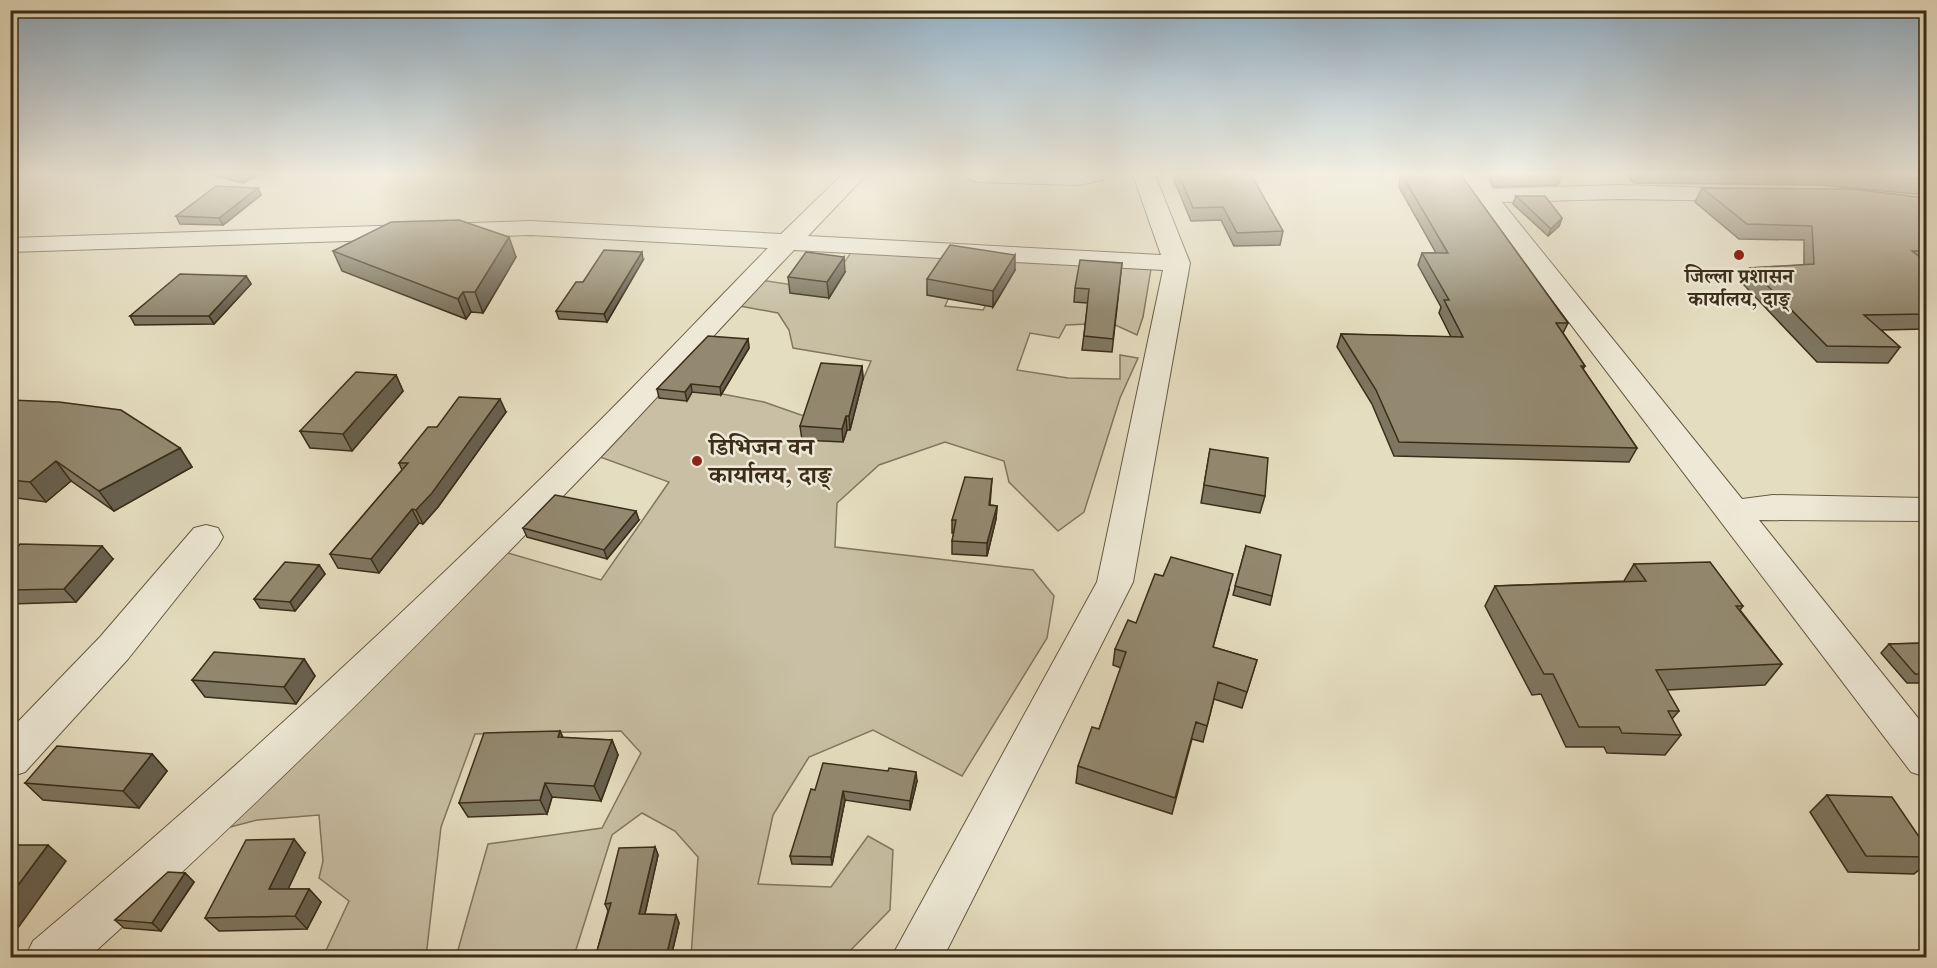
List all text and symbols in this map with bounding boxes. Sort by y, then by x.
marker: जिल्ला प्रशासन कार्यालय, दाङ् [1732,248,1746,262]
place label: जिल्ला प्रशासन कार्यालय, दाङ् [1683,264,1795,312]
place label: डिभिजन वन कार्यालय, दाङ् [707,433,833,491]
marker: डिभिजन वन कार्यालय, दाङ् [690,454,704,468]

